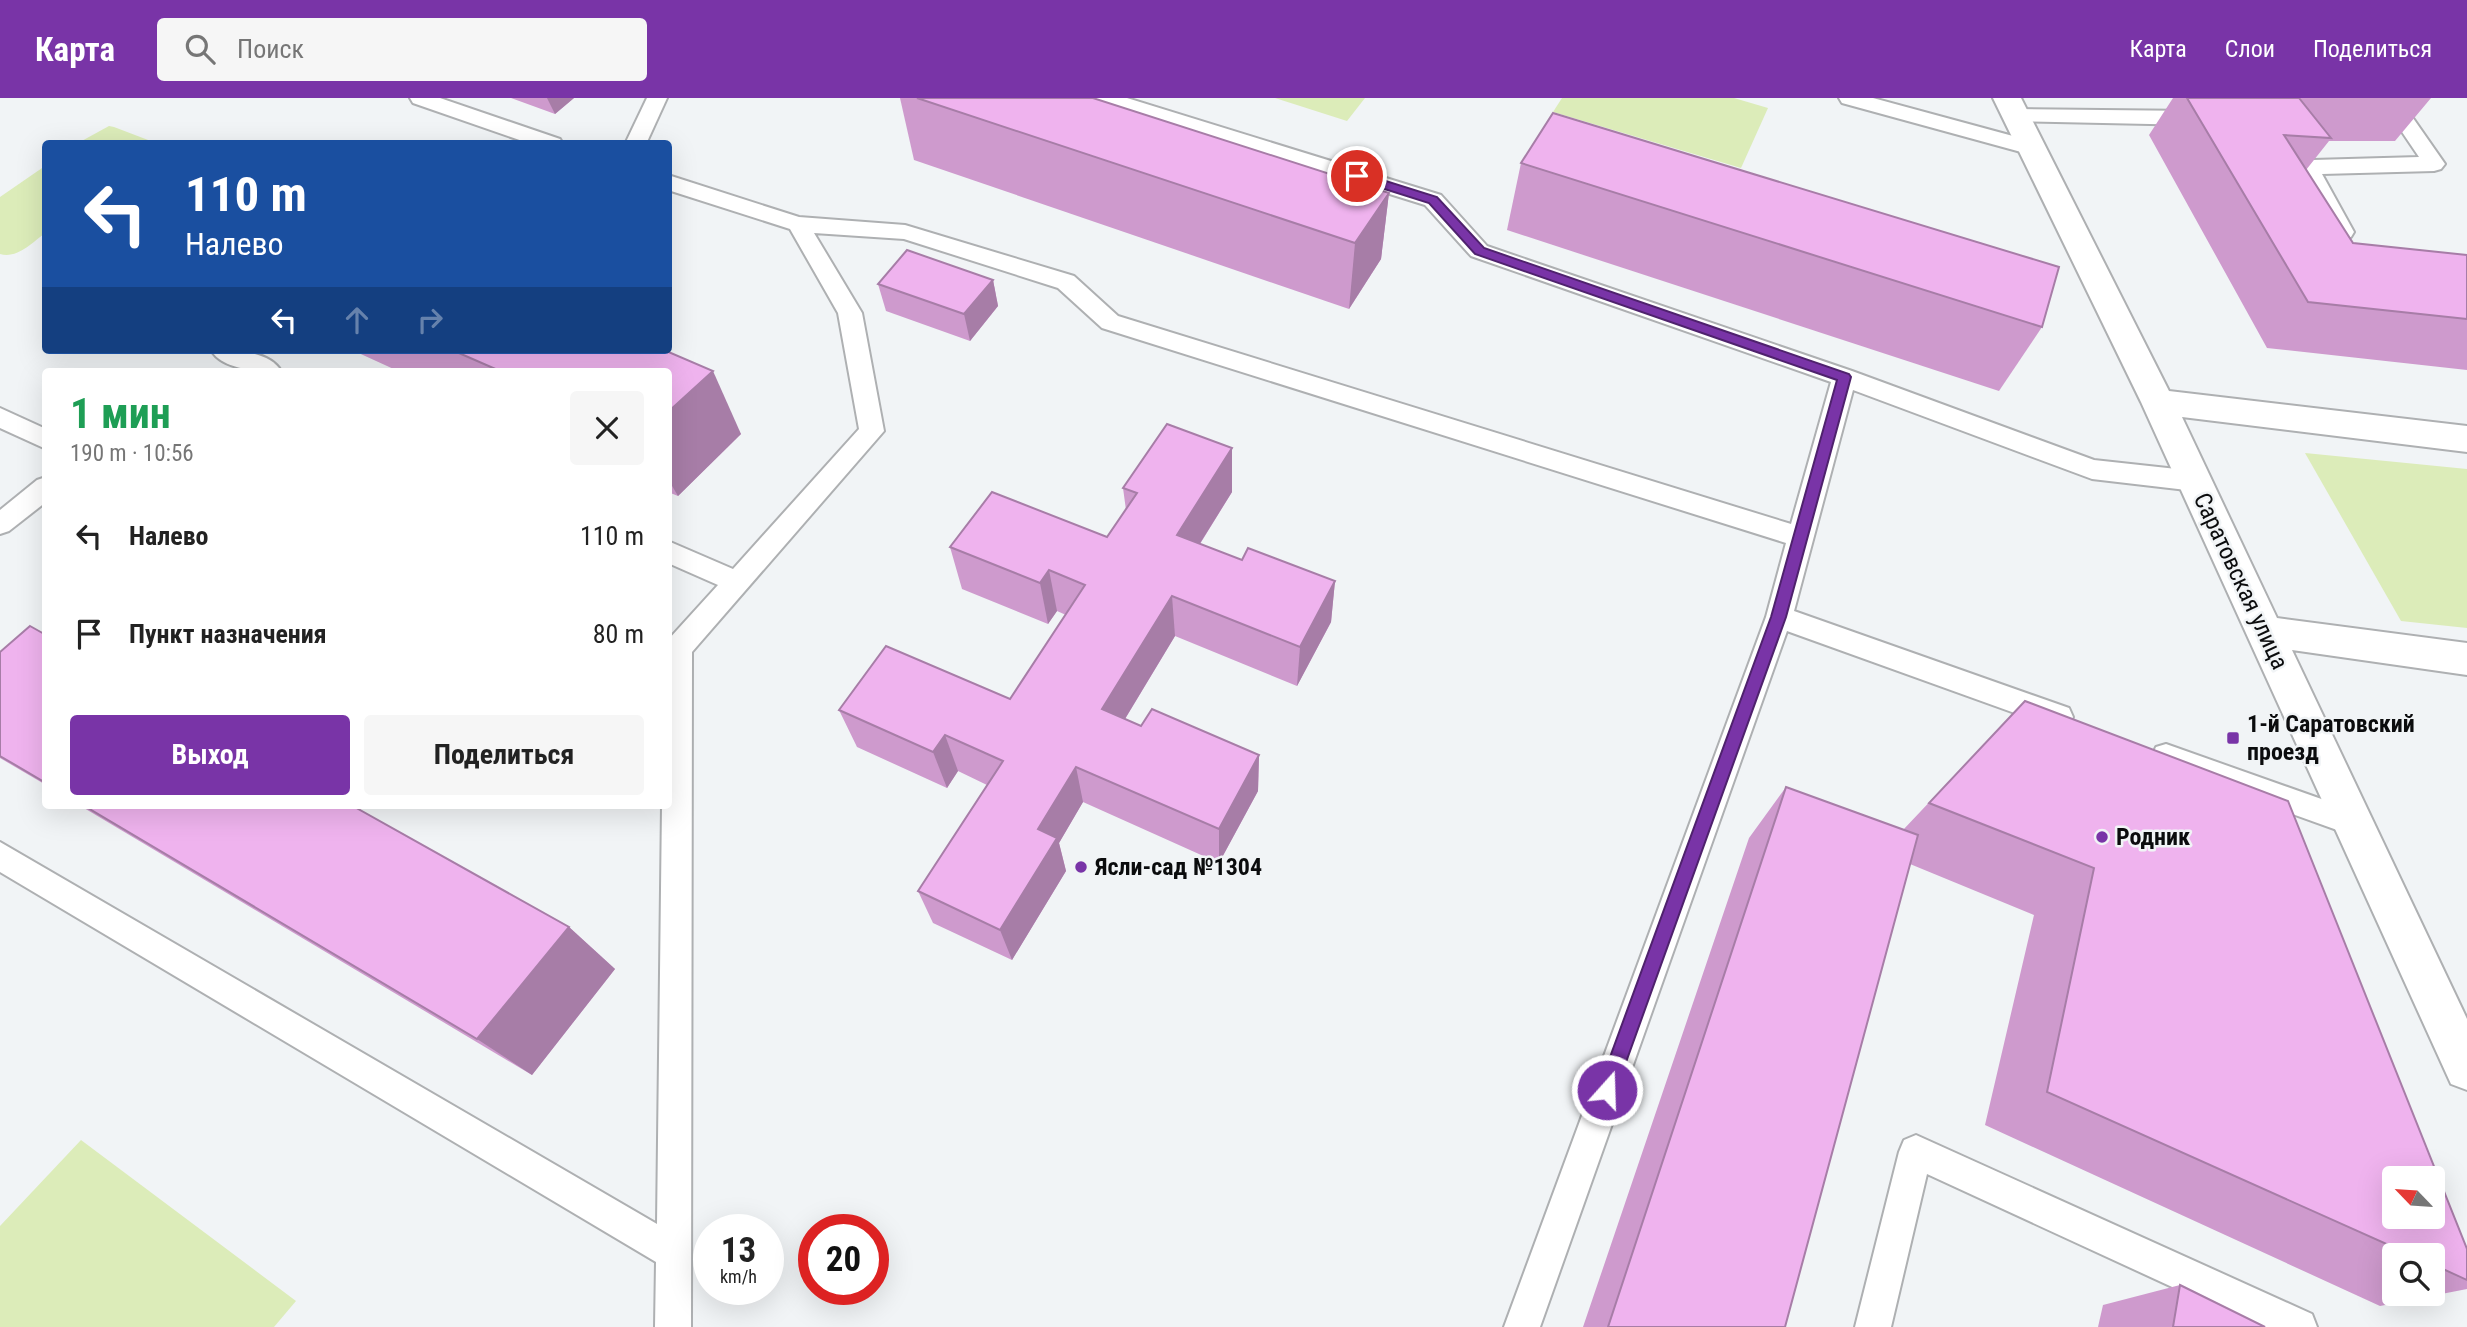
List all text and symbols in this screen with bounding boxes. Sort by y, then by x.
search box [157,18,647,81]
text: Карта [35,30,115,69]
icon: search [181,30,219,68]
text: Поиск [237,34,304,64]
text: Карта [2129,35,2187,63]
text: Слои [2225,35,2275,63]
text: Поделиться [2313,35,2432,63]
pin [1327,146,1387,206]
icon: arrive [1338,157,1376,195]
text: 110 m [185,166,307,223]
icon: left [70,168,161,259]
text: Налево [185,225,284,263]
icon: left [265,301,303,339]
icon: ahead [338,301,376,339]
icon: right [411,301,449,339]
text: 1 мин [70,389,171,438]
button: close [570,391,644,465]
text: 190 m · 10:56 [70,440,194,467]
street label: Саратовская улица [2188,488,2294,674]
icon: left [70,517,108,555]
text: Налево [129,521,209,551]
text: 110 m [580,521,644,551]
icon: arrive [70,615,108,653]
text: Пункт назначения [129,619,327,649]
text: 80 m [593,619,644,649]
place label: 1-й Саратовский проезд [2247,710,2415,766]
button: Выход [70,715,350,795]
button: Поделиться [364,715,644,795]
marker: 1-й Саратовский проезд [2225,730,2241,746]
place label: Родник [2116,823,2190,851]
marker: Родник [2094,829,2110,845]
place label: Ясли-сад №1304 [1094,853,1262,881]
marker: Ясли-сад №1304 [1073,859,1089,875]
position arrow [1570,1053,1644,1127]
north arrow [2382,1166,2445,1228]
map controls [2382,1166,2445,1306]
speed limit sign: 20 [798,1214,889,1305]
text: 13 [721,1230,756,1271]
button: search [2382,1243,2445,1306]
text: km/h [720,1266,757,1287]

